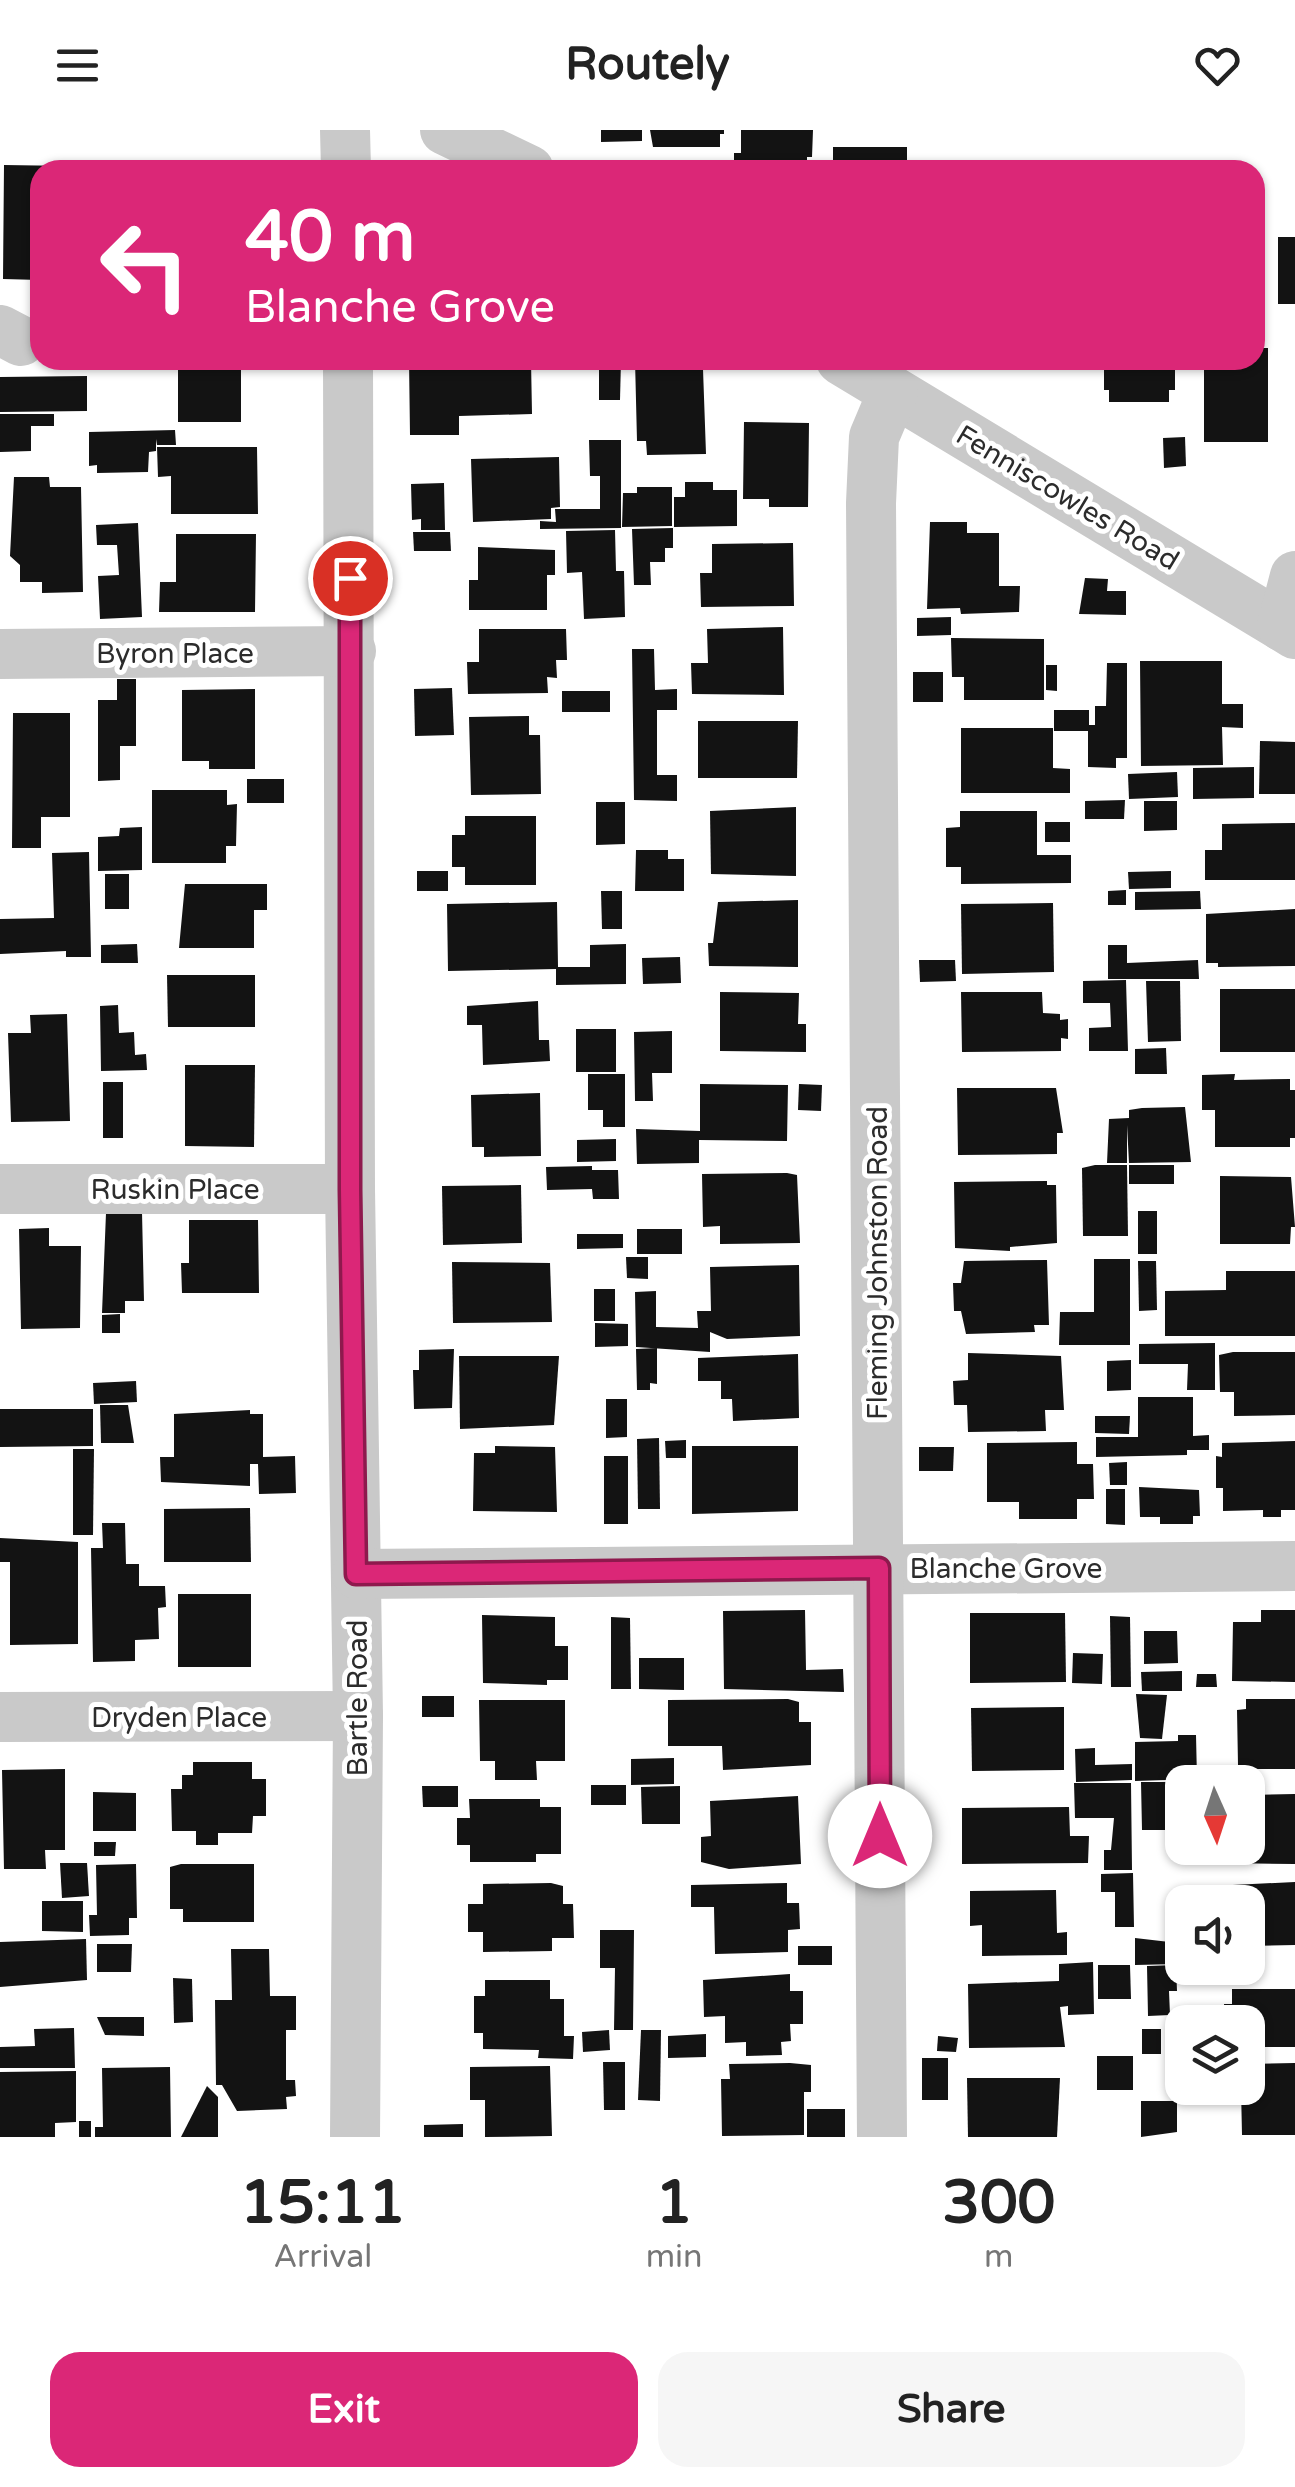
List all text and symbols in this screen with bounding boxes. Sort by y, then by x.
icon: menu [50,38,105,93]
text: Routely [565,38,730,92]
icon: heart [1190,38,1245,93]
text: 40 m [245,196,415,280]
icon: left [80,200,210,330]
text: Blanche Grove [245,281,555,335]
street label: Fenniscowles Road [950,418,1185,578]
pin [308,536,393,621]
icon: arrive [323,551,378,606]
street label: Byron Place [96,637,254,671]
street label: Fleming Johnston Road [861,1106,895,1420]
street label: Ruskin Place [90,1173,260,1207]
street label: Blanche Grove [910,1552,1102,1586]
street label: Bartle Road [341,1619,375,1777]
street label: Dryden Place [91,1701,267,1735]
north arrow [1165,1765,1265,1865]
map controls [1165,1765,1265,2105]
position arrow [828,1784,932,1888]
button: sound [1165,1885,1265,1985]
button: layers [1165,2005,1265,2105]
text: 15:11 [240,2167,406,2239]
text: 1 [655,2167,693,2239]
text: 300 [942,2167,1055,2239]
text: Arrival [273,2238,372,2276]
text: min [646,2238,703,2276]
text: m [984,2238,1013,2276]
button: Exit [50,2352,638,2467]
button: Share [658,2352,1245,2467]

